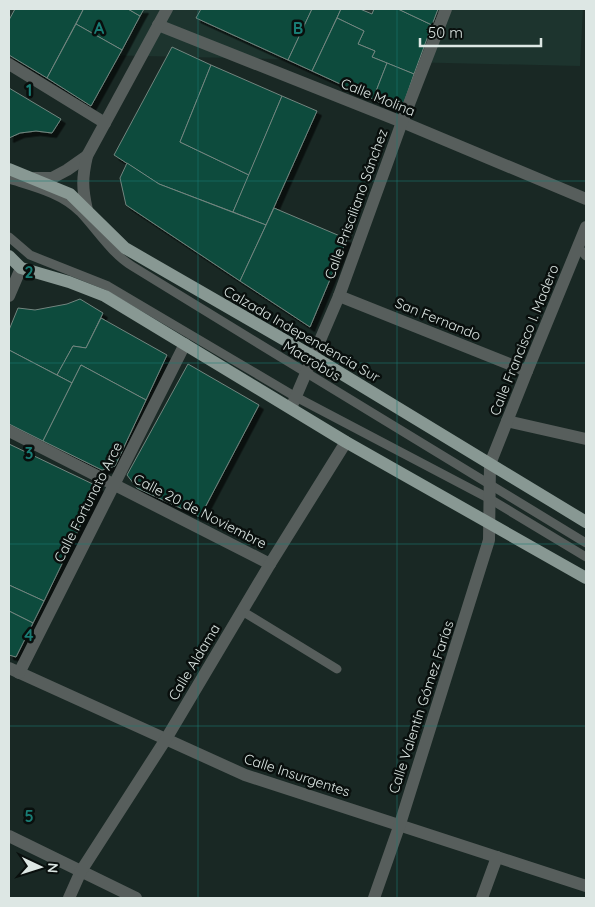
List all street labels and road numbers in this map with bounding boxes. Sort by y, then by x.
street label: Calle Molina [338,74,418,120]
street label: Calle Prisciliano Sánchez [320,126,392,282]
street label: Calle Francisco I. Madero [485,262,563,418]
street label: Calzada Independencia Sur [221,282,384,386]
street label: San Fernando [392,294,484,344]
street label: Macrobús [280,337,344,385]
street label: Calle Fortunato Arce [50,439,126,565]
street label: Calle 20 de Noviembre [130,470,270,552]
street label: Calle Valentín Gómez Farías [384,618,458,796]
street label: Calle Aldama [164,620,224,704]
street label: Calle Insurgentes [242,749,352,801]

